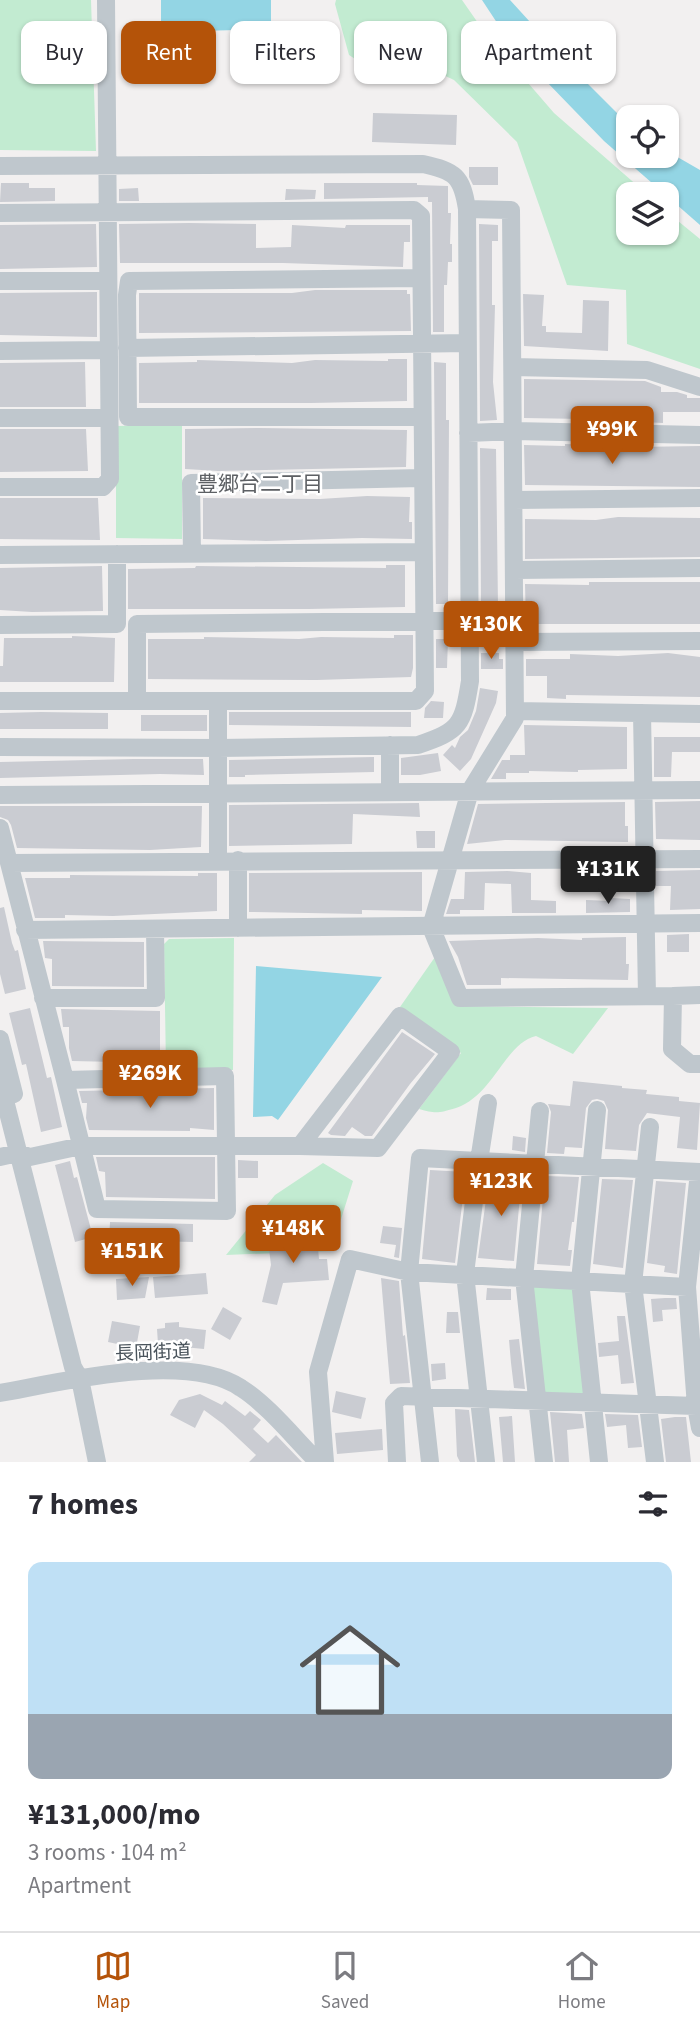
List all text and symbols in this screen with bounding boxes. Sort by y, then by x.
chip: Buy [21,21,107,84]
chip: Rent [121,21,216,84]
chip: Filters [230,21,340,84]
chip: New [354,21,447,84]
chip: Apartment [461,21,616,84]
map controls [616,105,679,245]
button: locate [616,105,679,168]
button: layers [616,182,679,245]
pin: ¥99K [571,406,653,466]
text: ¥99K [587,412,637,445]
district label: 豊郷台二丁目 [197,469,323,499]
pin: ¥130K [442,602,540,661]
text: ¥130K [460,607,522,640]
pin: ¥131K [559,846,657,906]
text: ¥131K [577,852,639,885]
pin: ¥269K [101,1050,199,1110]
text: ¥269K [119,1056,181,1089]
pin: ¥123K [452,1158,550,1218]
text: ¥123K [470,1164,532,1197]
pin: ¥148K [244,1206,342,1265]
text: ¥148K [262,1211,324,1244]
pin: ¥151K [83,1228,181,1288]
text: ¥151K [101,1234,163,1267]
street label: 長岡街道 [115,1338,191,1368]
text: 7 homes [28,1483,138,1526]
icon: filters [634,1485,672,1523]
icon: home [287,1607,413,1733]
text: ¥131,000/mo [28,1793,200,1836]
text: 3 rooms · 104 m² [28,1836,187,1869]
text: Apartment [28,1869,131,1902]
tab: Map [94,1947,132,2016]
tab: Saved [321,1947,369,2016]
tab: Home [558,1947,606,2016]

